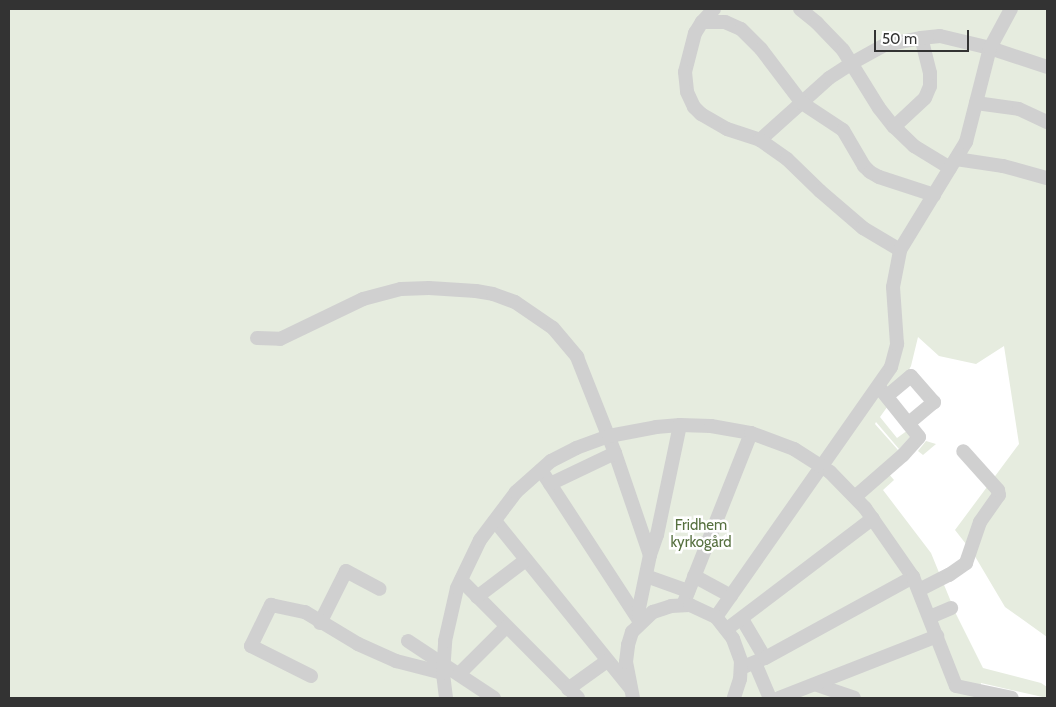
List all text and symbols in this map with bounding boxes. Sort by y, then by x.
scale bar [876,20,971,52]
text: 50 m [882,30,917,48]
park label: Fridhem kyrkogård [670,516,732,551]

